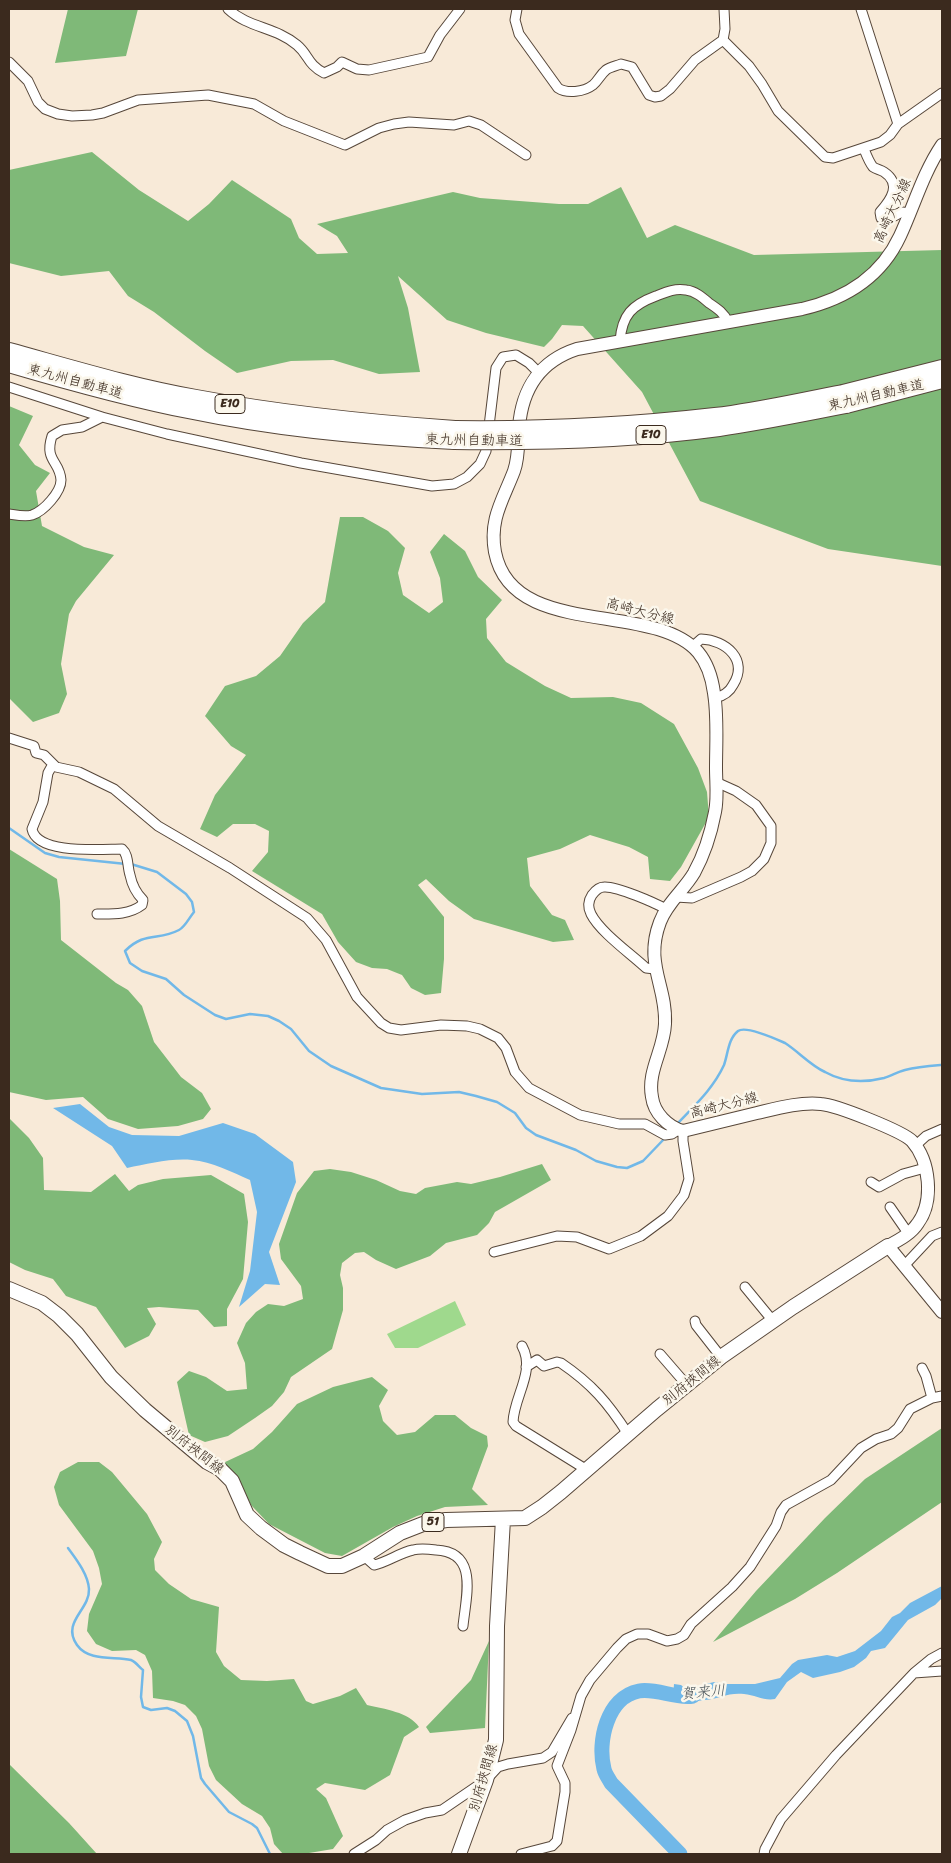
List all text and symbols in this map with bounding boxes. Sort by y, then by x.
street label: 高崎大分線 [871,176,915,246]
street label: 東九州自動車道 [25,361,125,403]
street label: 東九州自動車道 [826,377,926,415]
road number: E10 [215,394,245,414]
road number: E10 [636,426,666,444]
street label: 東九州自動車道 [425,432,523,450]
street label: 高崎大分線 [604,595,676,629]
street label: 高崎大分線 [688,1089,760,1123]
street label: 別府挾間線 [660,1352,724,1410]
street label: 別府挾間線 [161,1422,227,1478]
road number: 51 [422,1512,444,1531]
water label: 賀来川 [680,1682,726,1704]
street label: 別府挾間線 [466,1742,502,1814]

